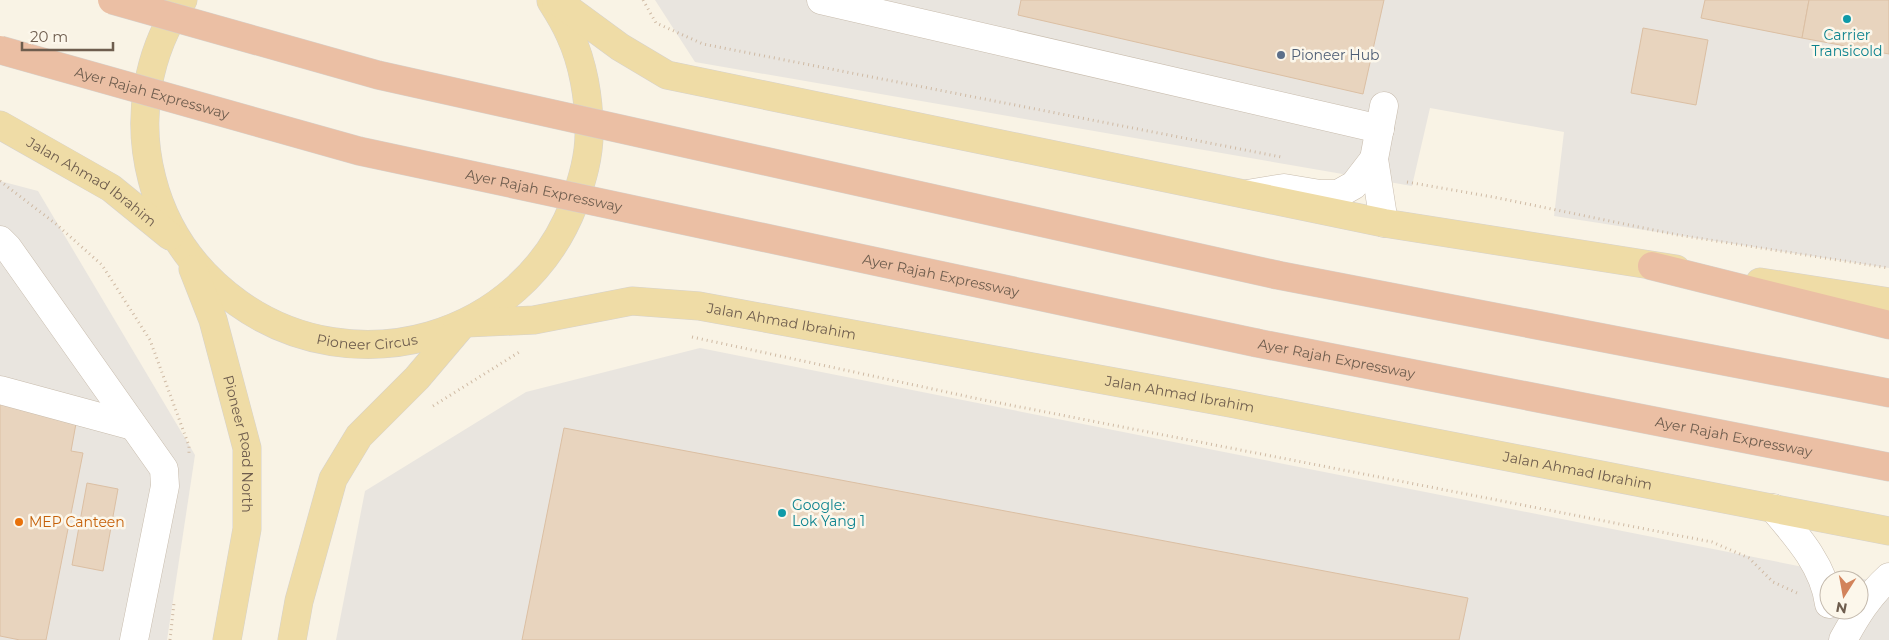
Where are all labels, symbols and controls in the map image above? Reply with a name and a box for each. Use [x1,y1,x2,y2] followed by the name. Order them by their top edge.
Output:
[1841,13,1853,25] marker: Carrier Transicold
[22,20,114,52] scale bar
[1811,26,1883,60] place label: Carrier Transicold
[30,27,68,46] text: 20 m
[1291,46,1380,64] place label: Pioneer Hub
[1275,49,1287,61] marker: Pioneer Hub
[73,63,232,123] street label: Ayer Rajah Expressway
[23,133,160,230] street label: Jalan Ahmad Ibrahim
[464,165,624,216] street label: Ayer Rajah Expressway
[861,250,1021,301] street label: Ayer Rajah Expressway
[704,298,858,344] street label: Jalan Ahmad Ibrahim
[315,330,419,353] street label: Pioneer Circus
[1256,334,1417,383] street label: Ayer Rajah Expressway
[1103,371,1256,417] street label: Jalan Ahmad Ibrahim
[219,373,256,513] street label: Pioneer Road North
[1654,412,1814,461] street label: Ayer Rajah Expressway
[1501,447,1654,494] street label: Jalan Ahmad Ibrahim
[792,496,865,530] place label: Google: Lok Yang 1
[776,507,788,519] marker: Google: Lok Yang 1
[29,513,125,531] place label: MEP Canteen
[13,516,25,528] marker: MEP Canteen
[1819,570,1869,620] north arrow
[1834,598,1849,618] text: N

